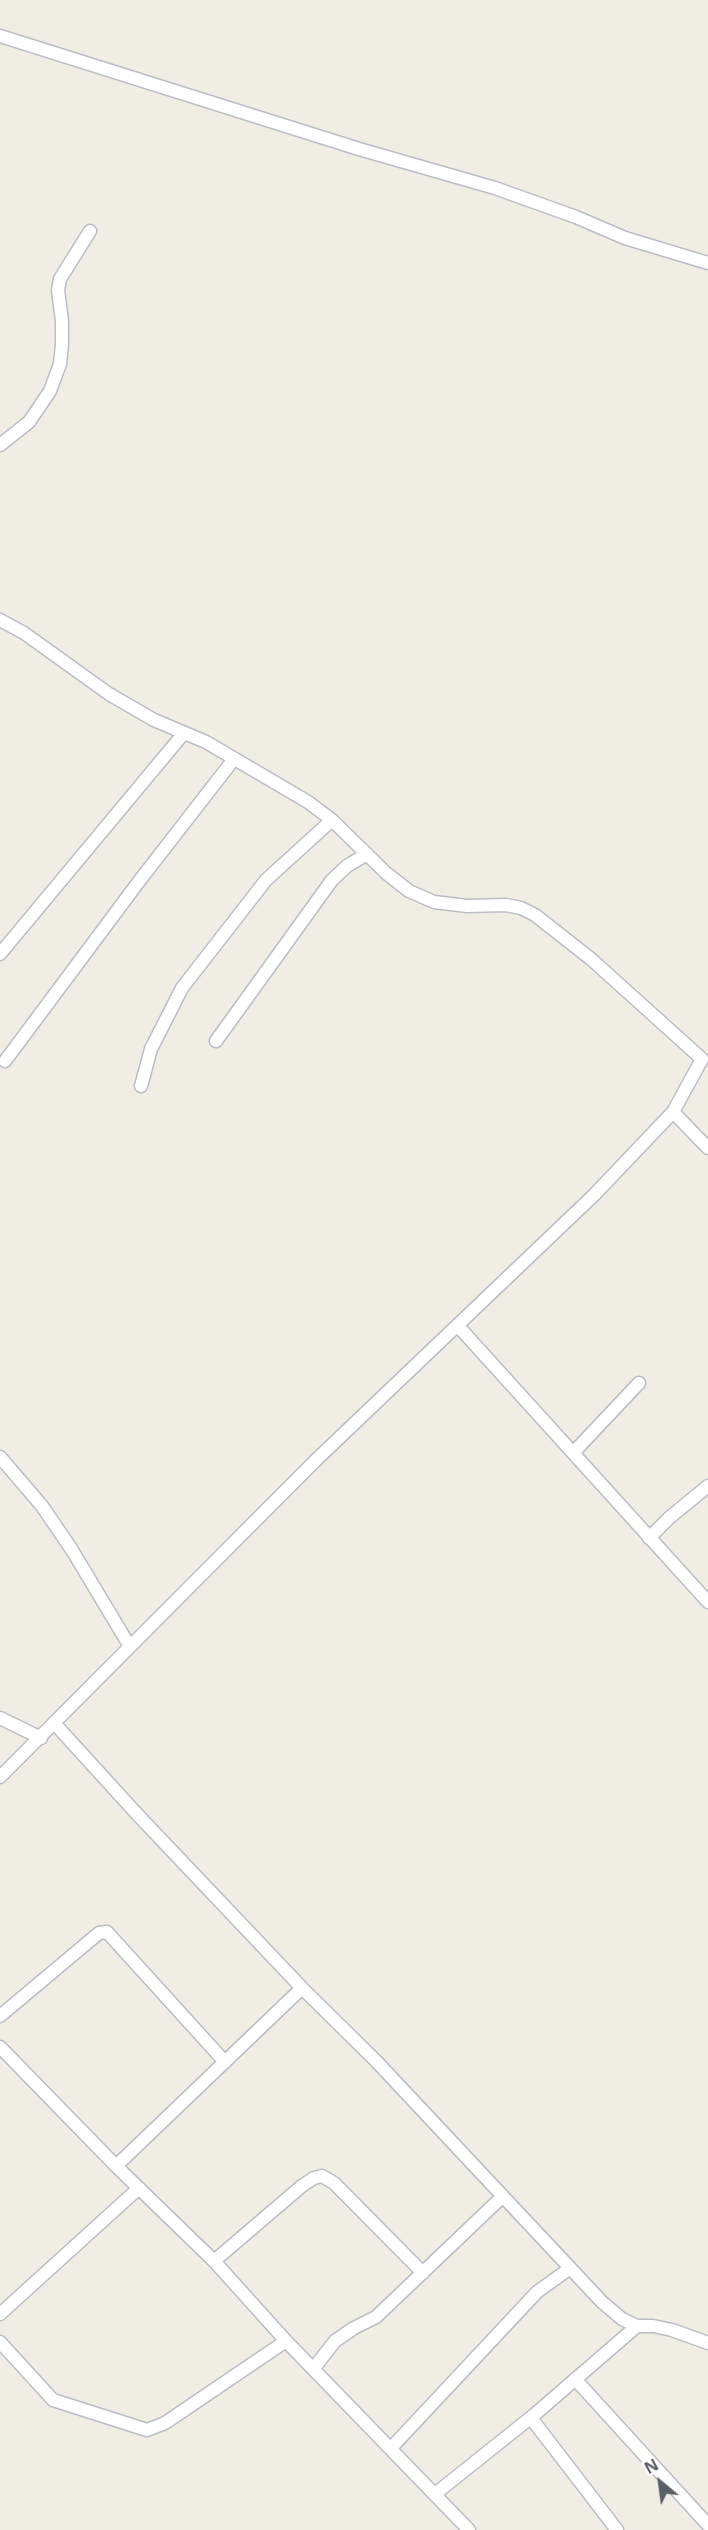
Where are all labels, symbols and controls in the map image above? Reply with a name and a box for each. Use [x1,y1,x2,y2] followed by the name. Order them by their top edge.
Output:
[630,2452,690,2512] north arrow
[640,2453,662,2479] text: N

